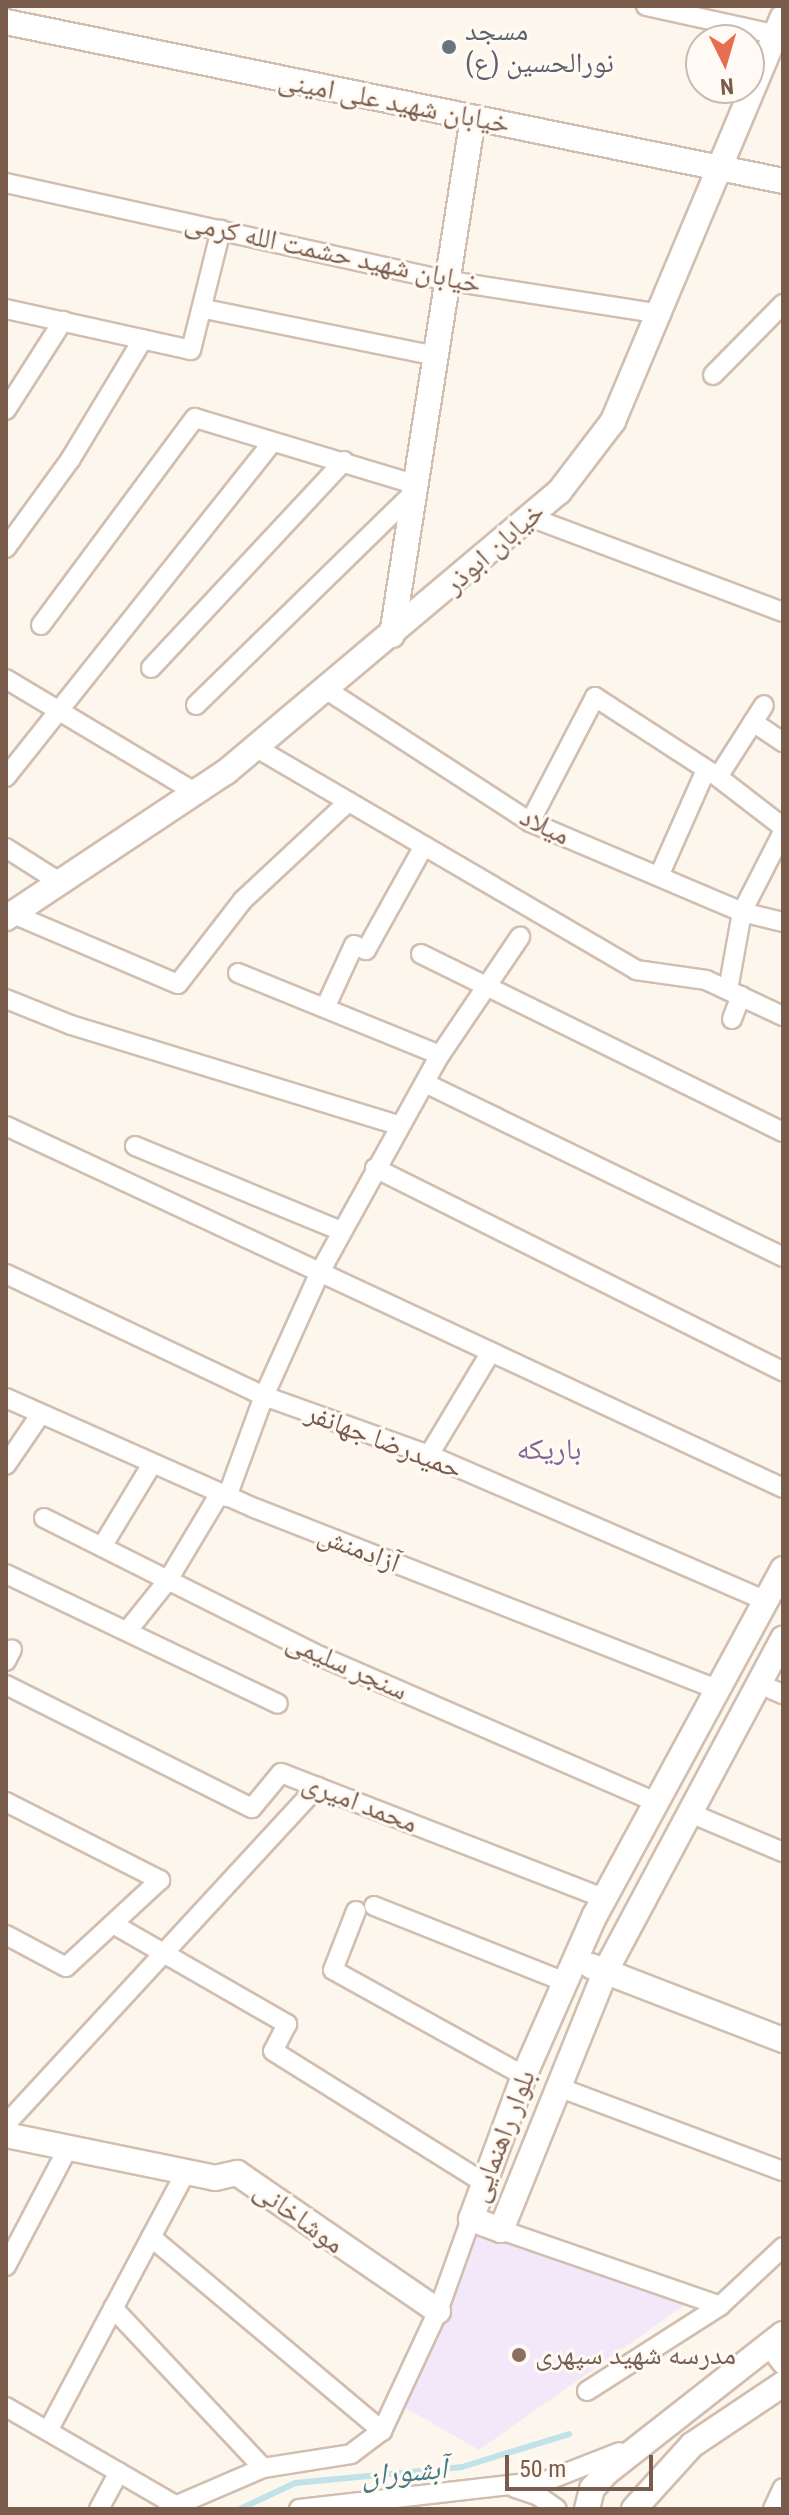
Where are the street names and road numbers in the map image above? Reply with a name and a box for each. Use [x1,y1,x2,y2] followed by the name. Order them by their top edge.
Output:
[275,63,513,141] street label: خیابان شهید علی امینی
[182,205,484,301] street label: خیابان شهید حشمت الله کرمی
[437,495,551,601] street label: خیابان ابوذر
[514,800,576,852] street label: میلاد
[301,1396,467,1486] street label: حمیدرضا جهانفر
[313,1518,405,1580] street label: آزادمنش
[281,1624,413,1708] street label: سنجر سلیمی
[298,1766,422,1840] street label: محمد امیری
[461,2065,543,2207] street label: بلوار راهنمایی
[247,2173,351,2261] street label: موشاخانی

